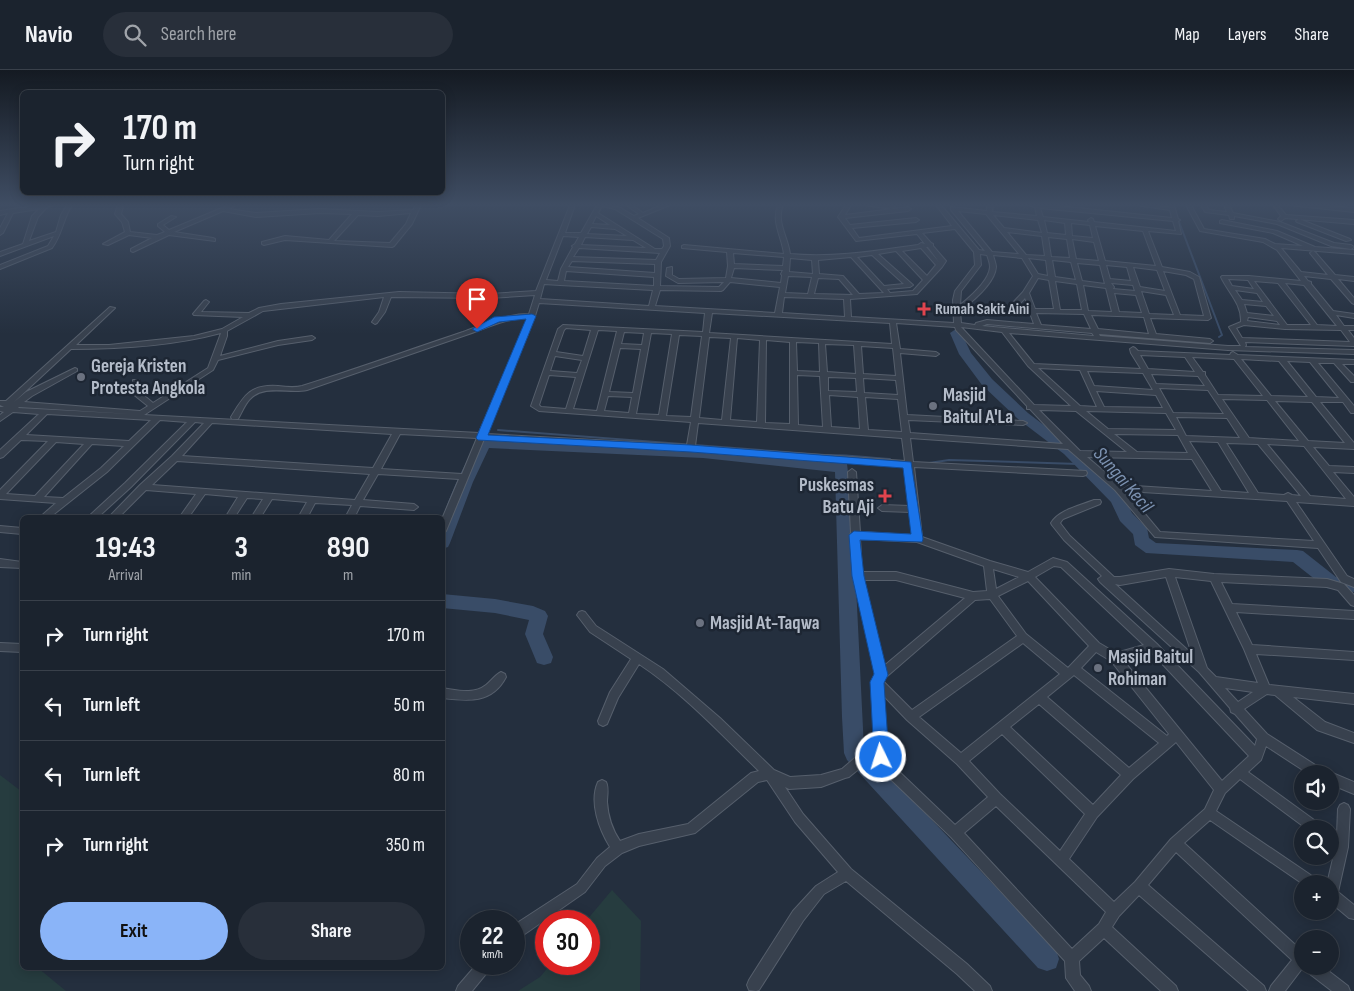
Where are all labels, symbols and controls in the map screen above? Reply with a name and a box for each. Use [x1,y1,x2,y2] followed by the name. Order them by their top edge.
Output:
[103,12,453,57] search box
[25,20,73,49] text: Navio
[121,21,149,49] icon: search
[161,23,236,46] text: Search here
[1175,24,1200,45] text: Map
[1228,24,1267,45] text: Layers
[1295,24,1329,45] text: Share
[123,107,197,150] text: 170 m
[40,110,105,175] icon: right
[123,150,194,177] text: Turn right
[456,278,498,329] pin
[463,285,491,313] icon: arrive
[935,300,1029,319] place label: Rumah Sakit Aini
[917,302,931,316] marker: Rumah Sakit Aini
[91,355,205,400] place label: Gereja Kristen Protesta Angkola
[75,371,87,383] marker: Gereja Kristen Protesta Angkola
[943,384,1013,429] place label: Masjid Baitul A'La
[927,400,939,412] marker: Masjid Baitul A'La
[1088,442,1159,519] water label: Sungai Kecil
[799,474,874,519] place label: Puskesmas Batu Aji
[878,489,892,503] marker: Puskesmas Batu Aji
[96,530,156,566] text: 19:43
[234,530,248,566] text: 3
[327,530,369,566] text: 890
[108,566,143,585] text: Arrival
[231,566,251,585] text: min
[343,566,353,585] text: m
[710,612,820,635] place label: Masjid At-Taqwa
[694,617,706,629] marker: Masjid At-Taqwa
[40,622,68,650] icon: right
[83,624,148,647] text: Turn right
[387,624,425,647] text: 170 m
[1108,646,1193,691] place label: Masjid Baitul Rohiman
[1092,662,1104,674] marker: Masjid Baitul Rohiman
[40,692,68,720] icon: left
[83,694,140,717] text: Turn left
[394,694,425,717] text: 50 m
[854,730,906,782] position arrow
[40,762,68,790] icon: left
[83,764,140,787] text: Turn left
[393,764,425,787] text: 80 m
[1294,765,1339,975] map controls
[1294,765,1339,810] button: sound
[1294,820,1339,865] button: search
[40,832,68,860] icon: right
[83,834,148,857] text: Turn right
[386,834,425,857] text: 350 m
[1294,875,1339,920] button: +
[40,902,228,960] button: Exit
[238,902,425,960] button: Share
[535,910,600,975] speed limit sign: 30
[482,921,503,952] text: 22
[1294,930,1339,975] button: −
[482,947,503,962] text: km/h

